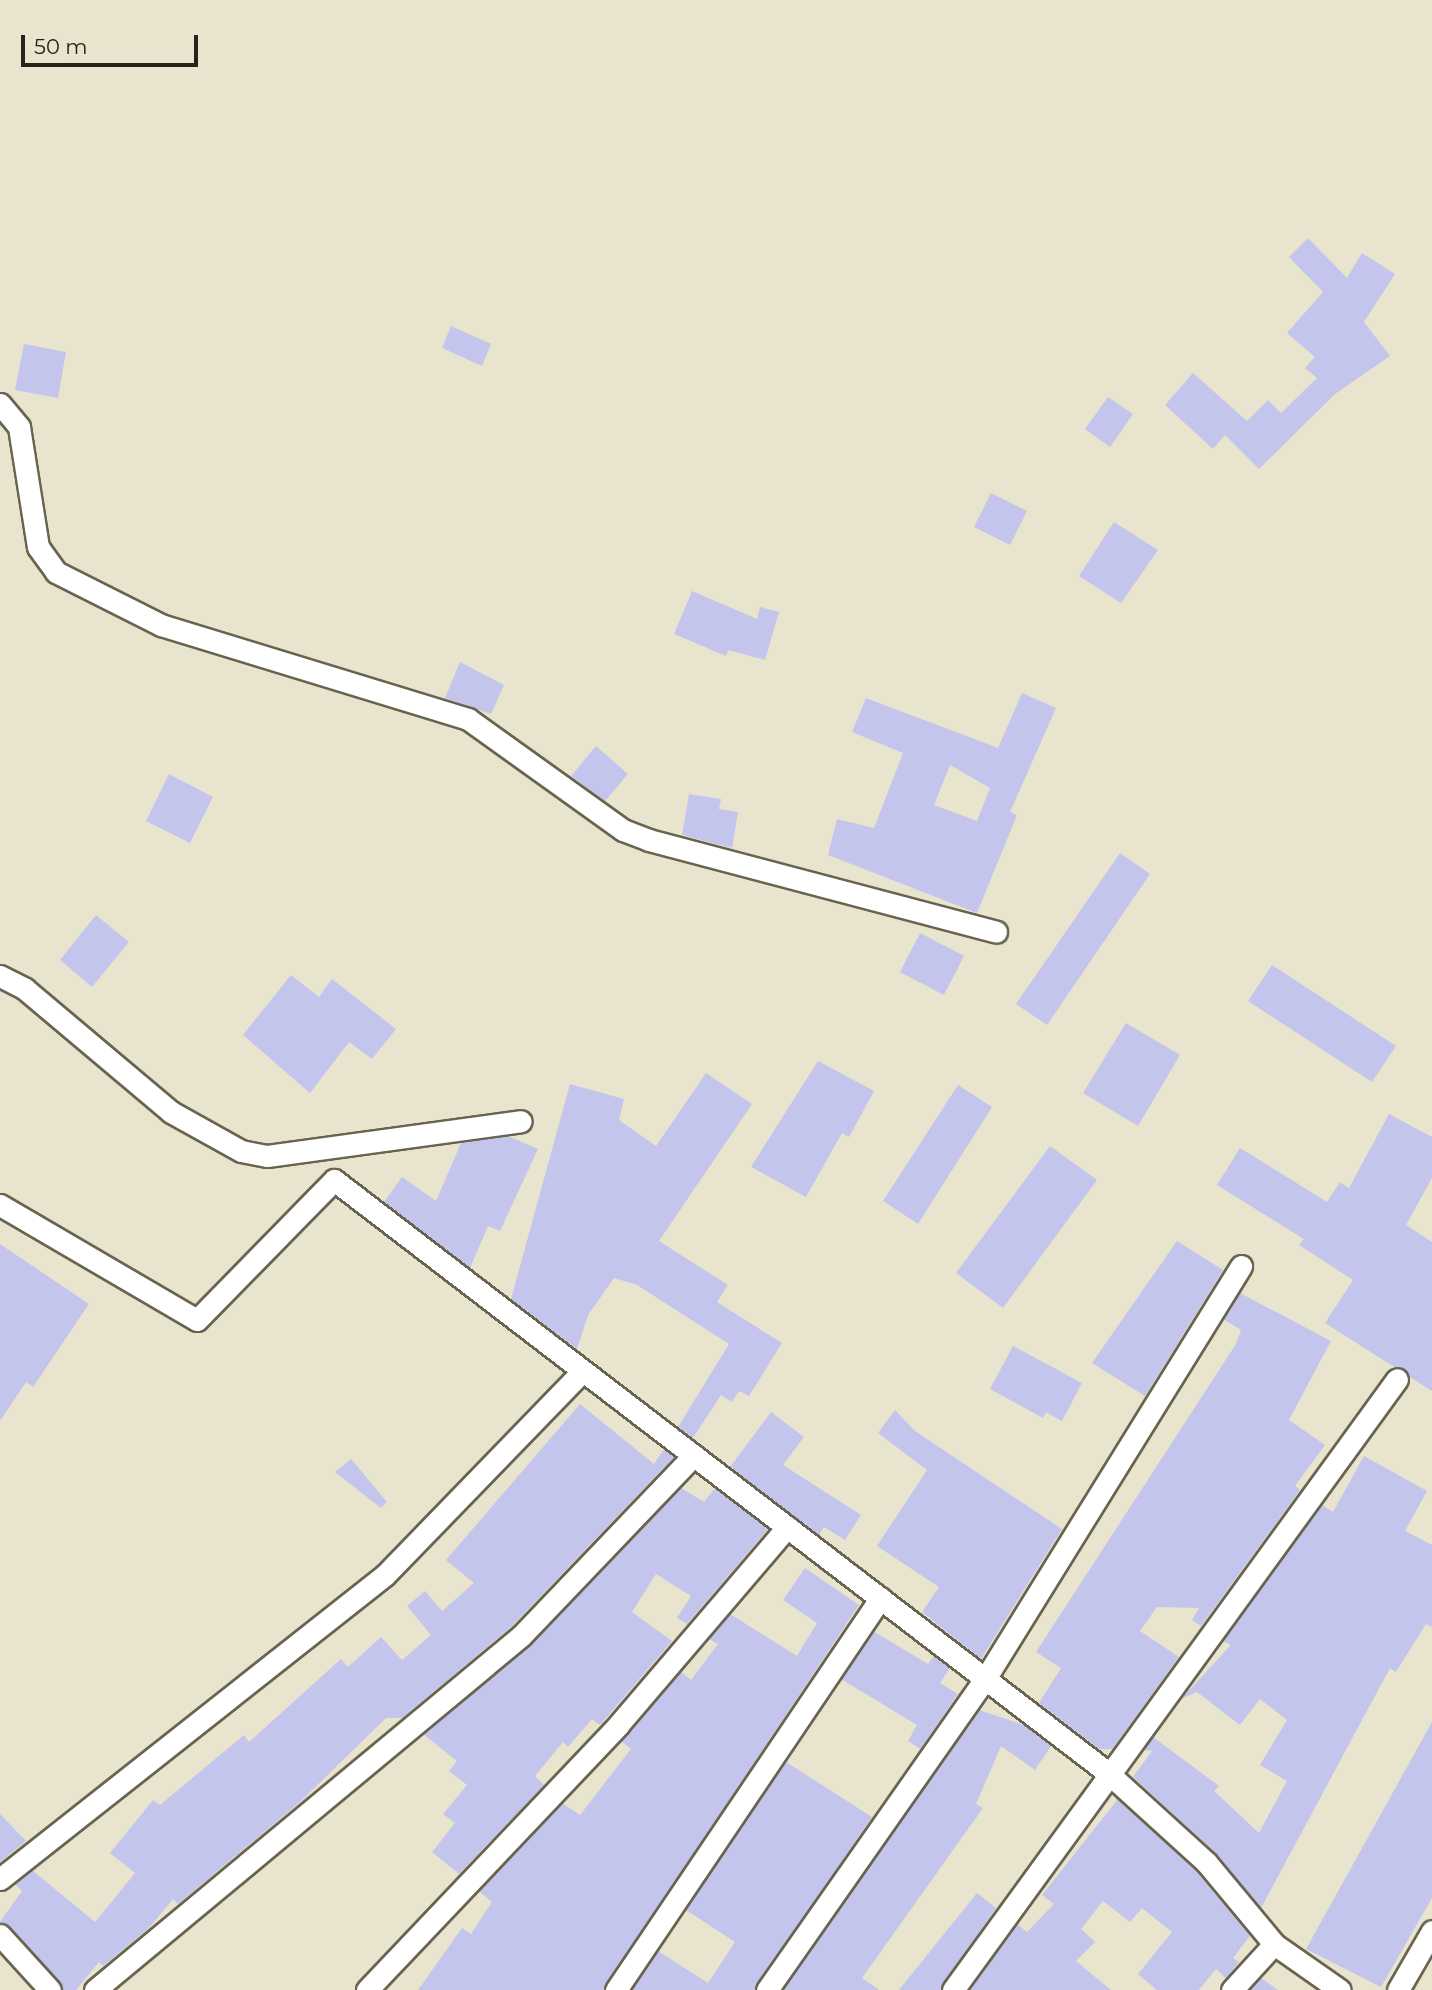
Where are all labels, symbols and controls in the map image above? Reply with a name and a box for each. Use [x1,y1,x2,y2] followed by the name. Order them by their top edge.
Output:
[24,21,201,65] scale bar
[34,34,88,59] text: 50 m

